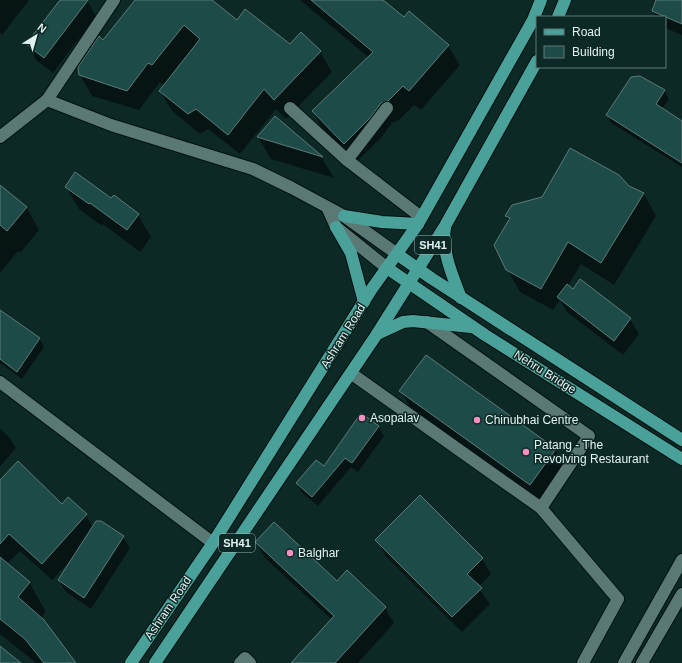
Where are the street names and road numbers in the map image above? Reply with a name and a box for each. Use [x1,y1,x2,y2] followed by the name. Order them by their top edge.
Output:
[415,236,451,254] road number: SH41
[318,301,368,371] street label: Ashram Road
[511,347,579,397] street label: Nehru Bridge
[219,534,255,552] road number: SH41
[142,574,194,642] street label: Ashram Road

